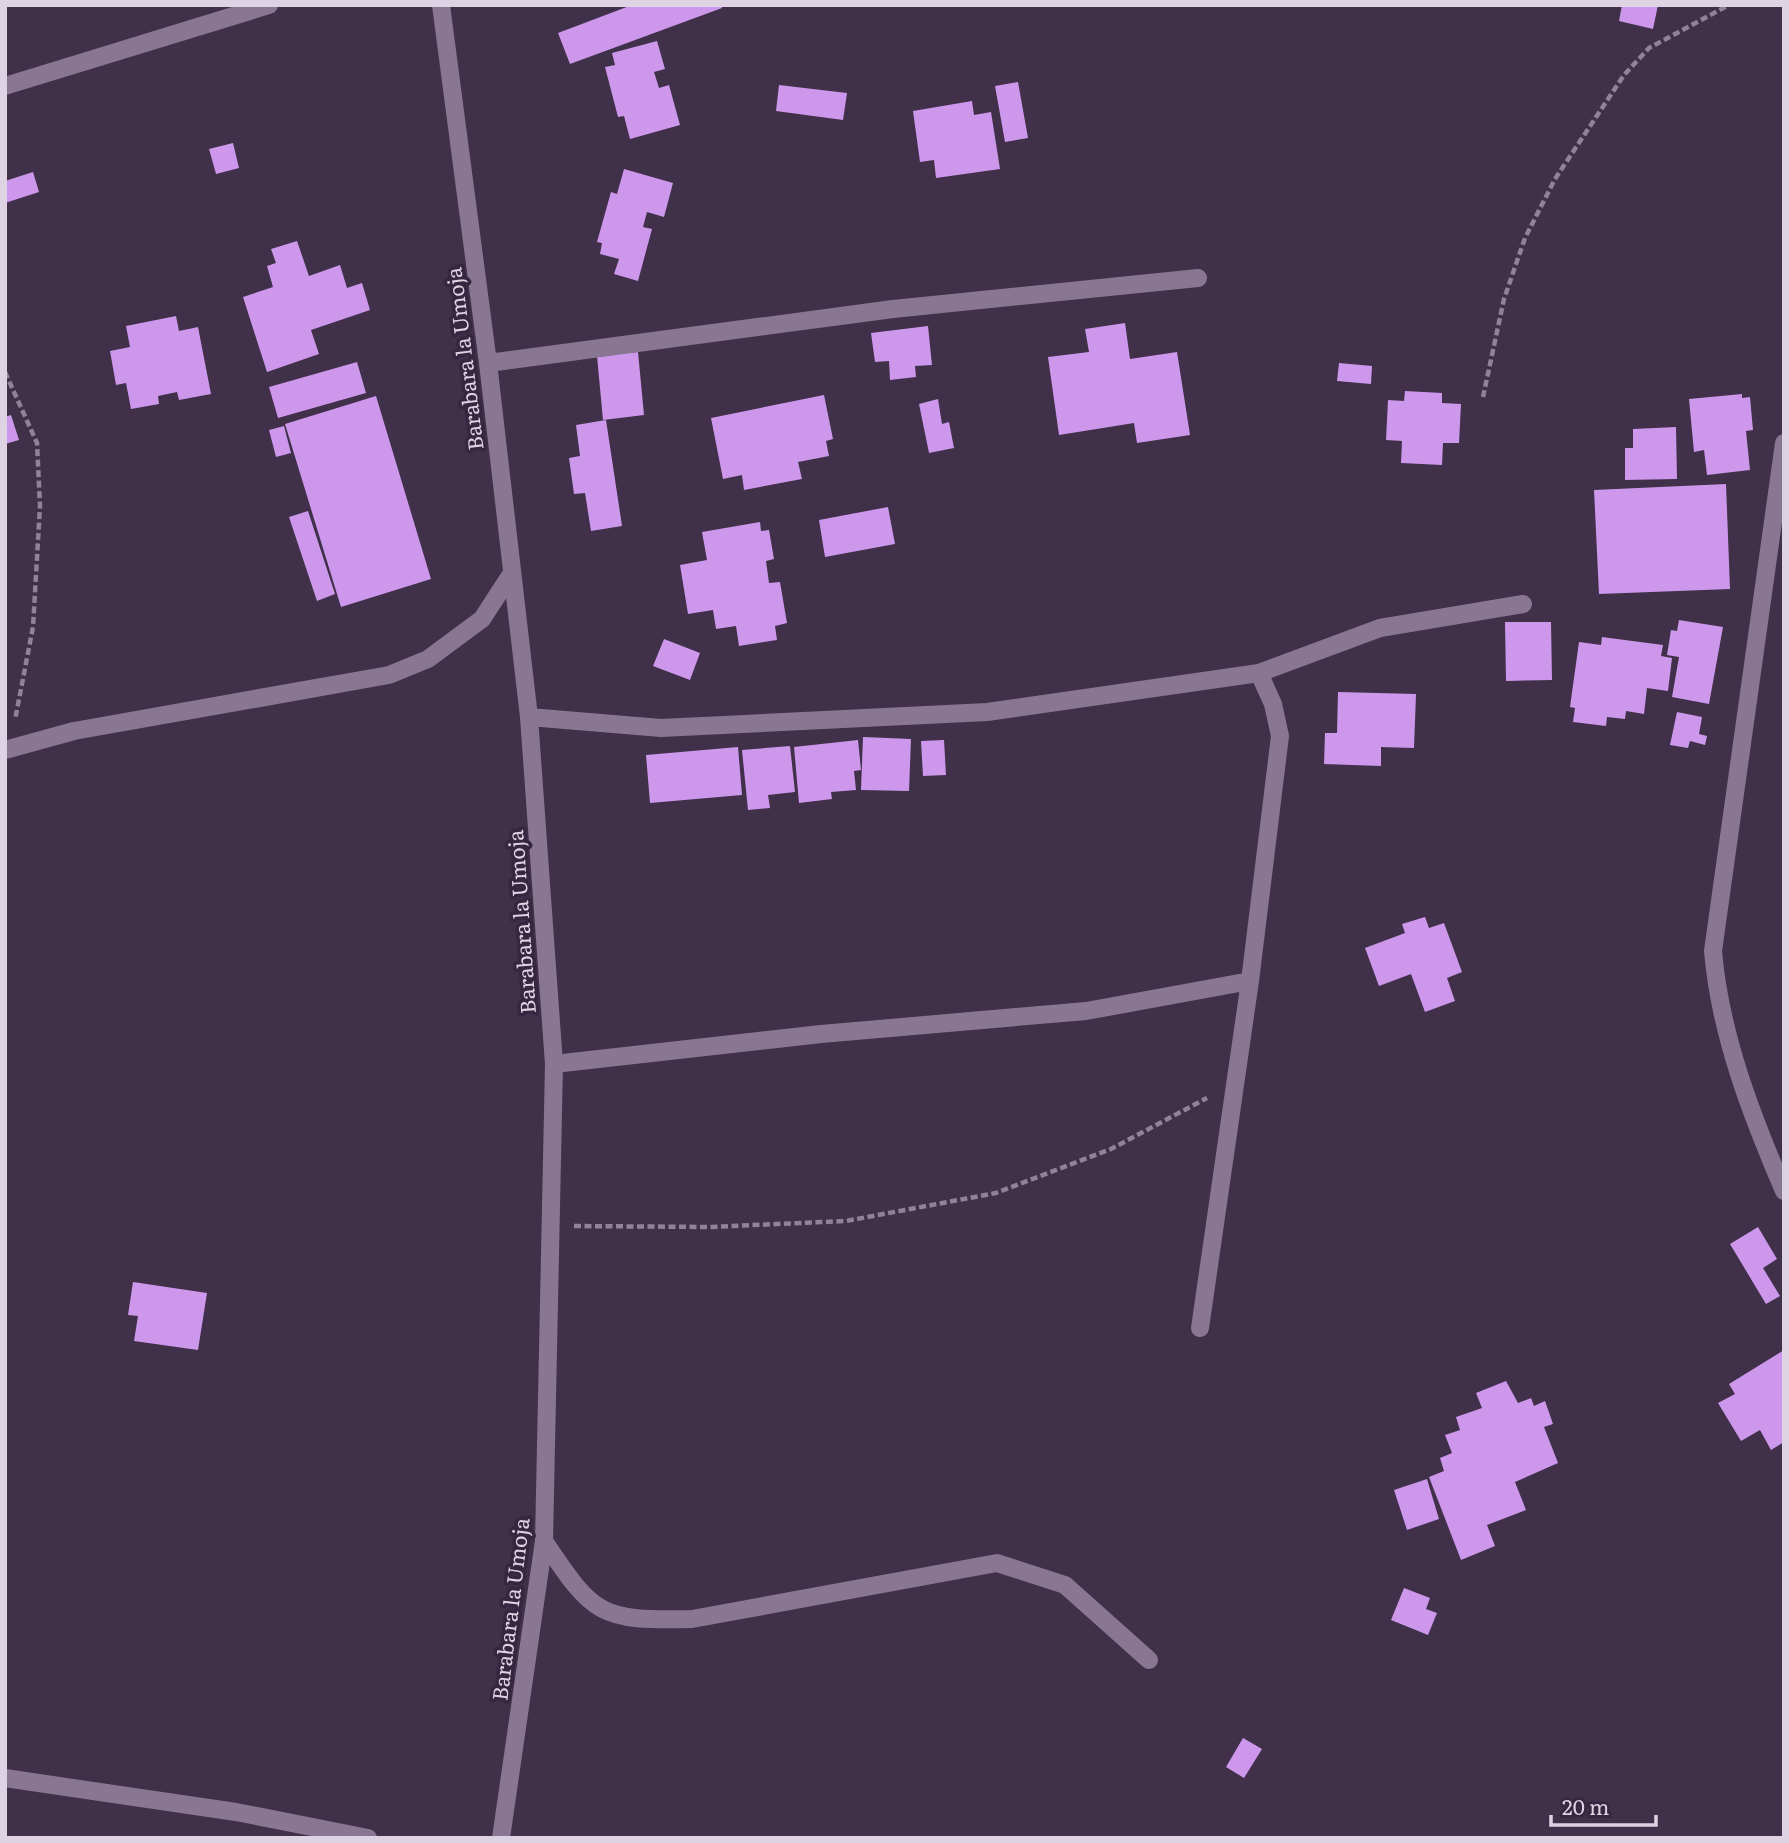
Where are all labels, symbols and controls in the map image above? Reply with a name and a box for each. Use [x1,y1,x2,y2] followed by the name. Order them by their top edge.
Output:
[436,265,490,452] street label: Barabara la Umoja
[498,828,542,1015] street label: Barabara la Umoja
[482,1515,536,1702] street label: Barabara la Umoja
[1551,1784,1656,1828] scale bar
[1562,1790,1609,1821] text: 20 m

